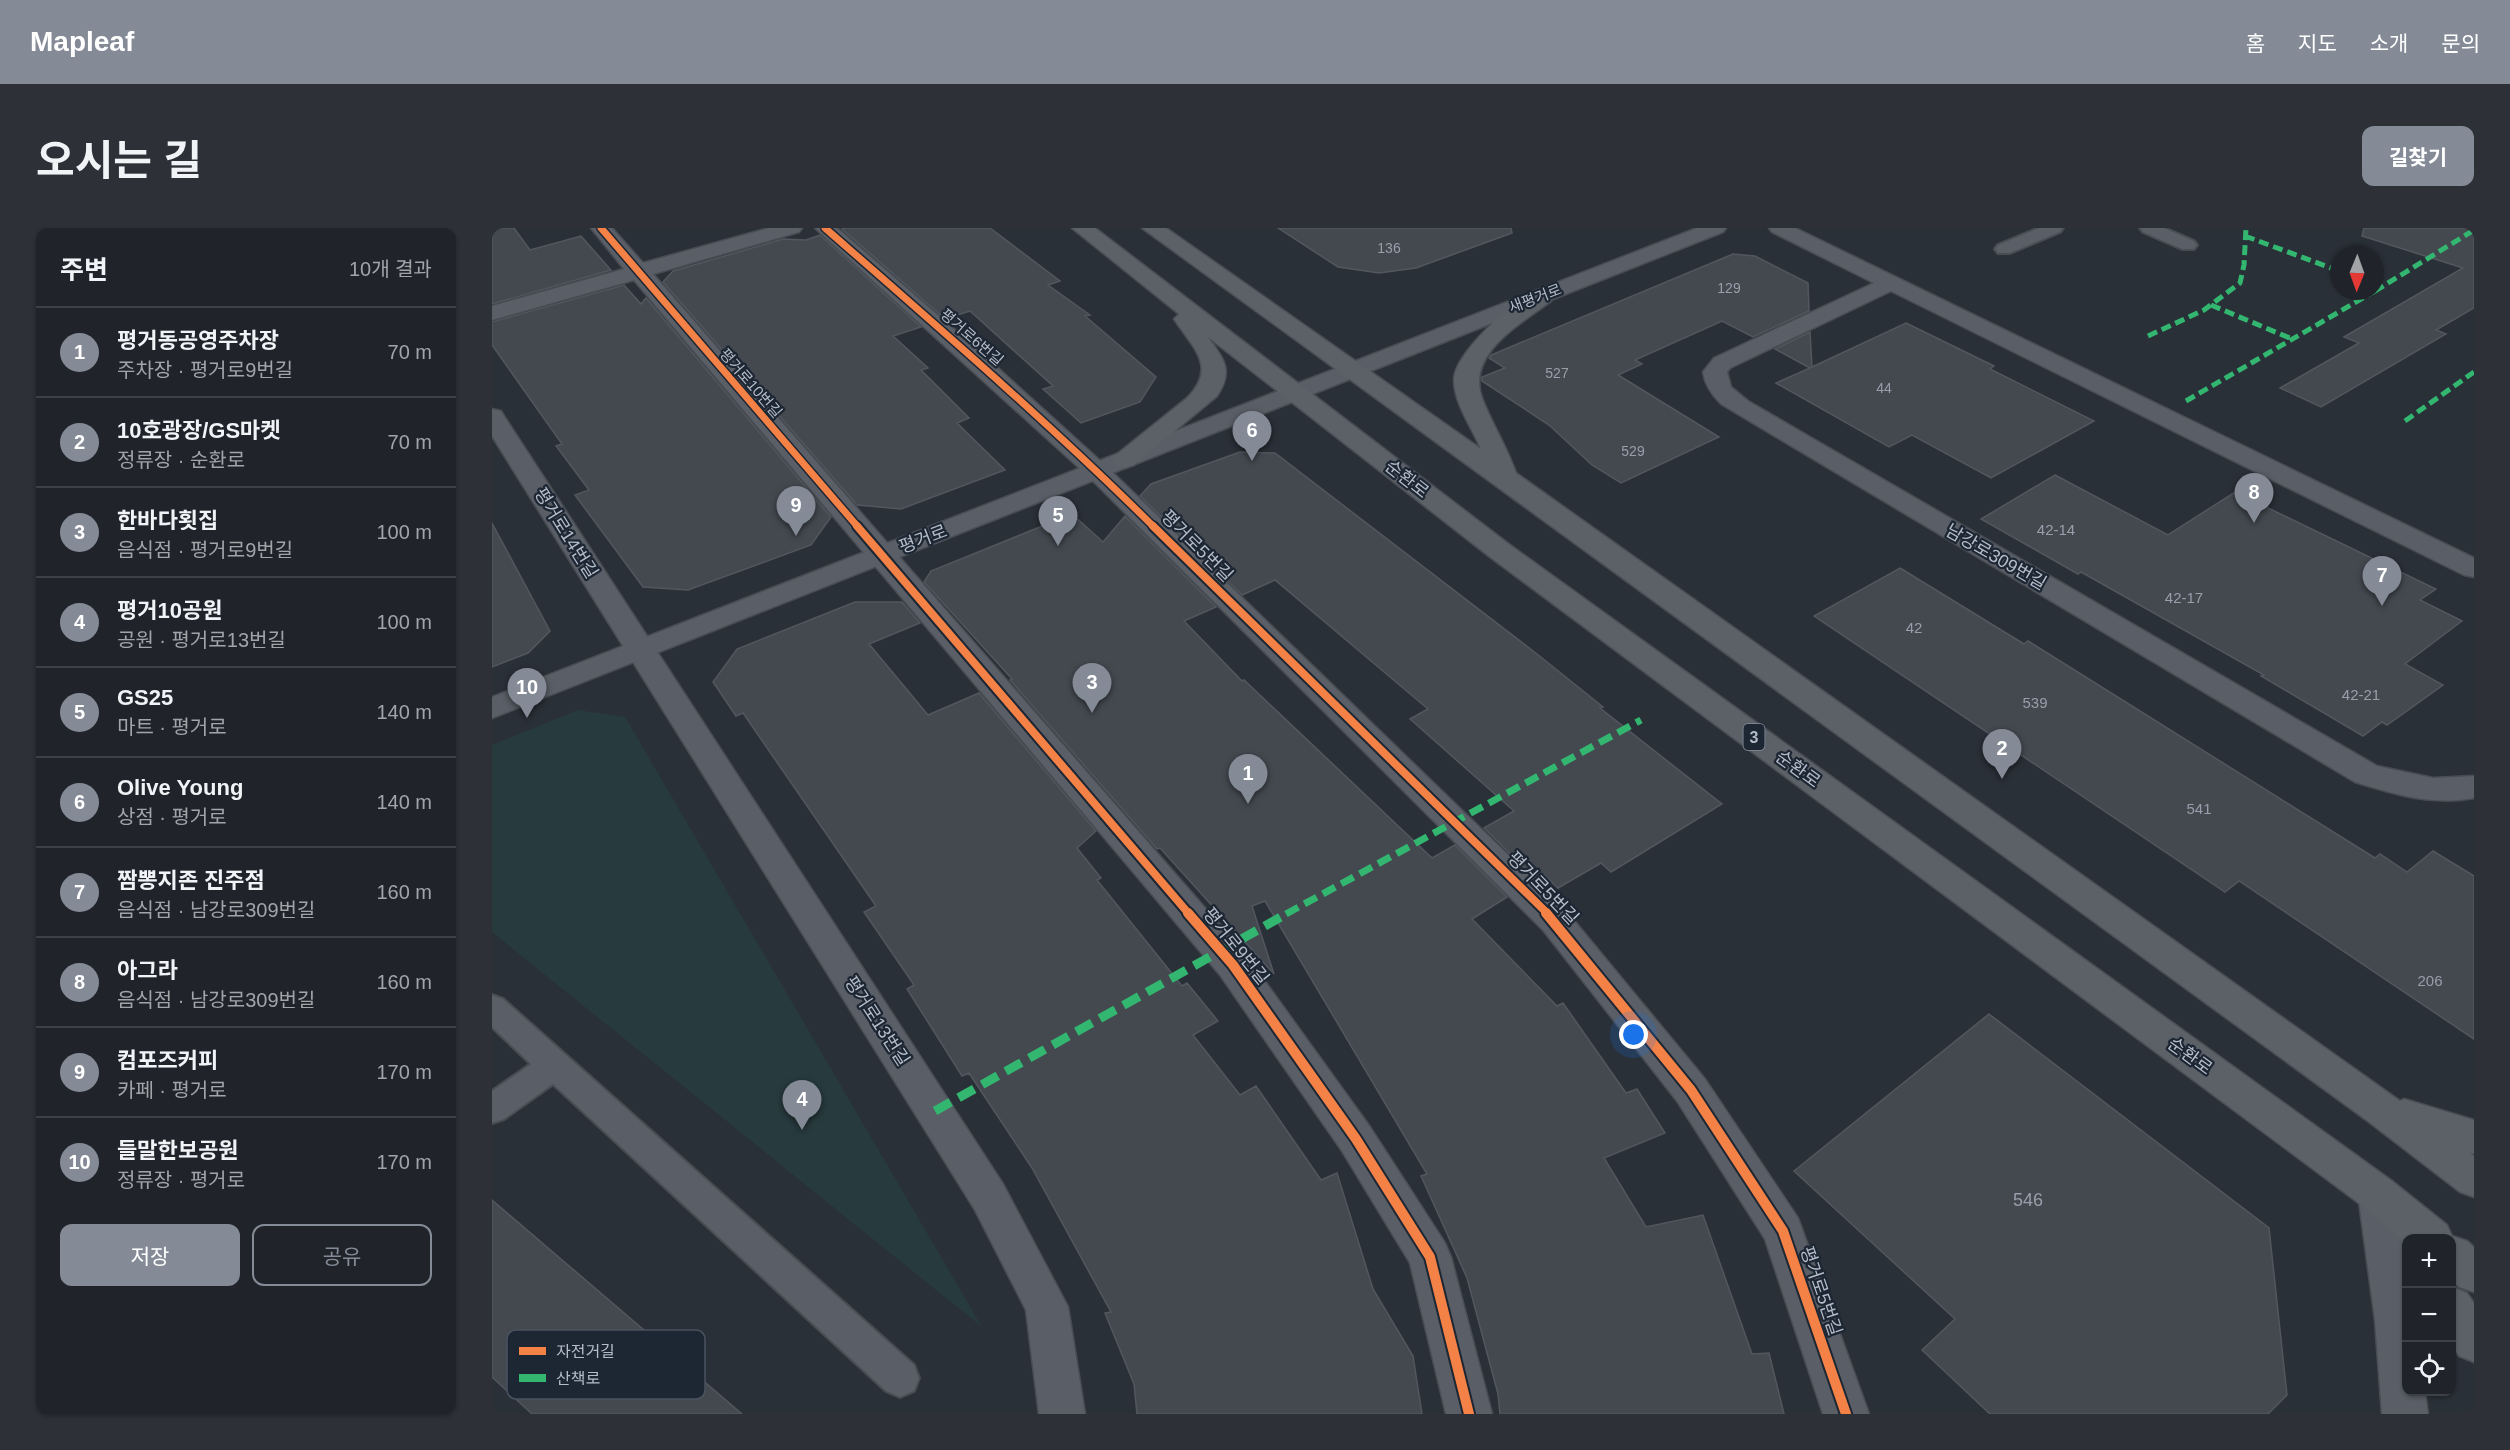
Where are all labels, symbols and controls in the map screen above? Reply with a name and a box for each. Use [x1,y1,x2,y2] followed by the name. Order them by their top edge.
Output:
[30,26,134,57] text: Mapleaf
[2246,32,2265,55] text: 홈
[2298,32,2337,55] text: 지도
[2370,32,2408,55] text: 소개
[2441,32,2480,55] text: 문의
[2362,126,2474,186] button: 길찾기
[36,137,202,184] text: 오시는 길
[1377,240,1401,256] house number: 136
[2330,246,2384,300] north arrow
[60,255,108,285] text: 주변
[349,258,432,280] text: 10개 결과
[1506,280,1564,316] street label: 새평거로
[1717,280,1741,296] house number: 129
[937,305,1007,369] street label: 평거로6번길
[117,328,279,353] text: 평거동공영주차장
[74,341,85,363] text: 1
[388,341,432,363] text: 70 m
[716,345,786,421] street label: 평거로10번길
[117,359,293,381] text: 주차장 · 평거로9번길
[1545,365,1569,381] house number: 527
[1876,380,1892,396] house number: 44
[1232,412,1272,461] pin: 6
[117,418,281,443] text: 10호광장/GS마켓
[74,431,85,453] text: 2
[388,431,432,453] text: 70 m
[1621,443,1645,459] house number: 529
[117,449,245,471] text: 정류장 · 순환로
[1381,456,1433,502] street label: 순환로
[2234,474,2274,523] pin: 8
[530,484,602,582] street label: 평거로14번길
[776,486,816,536] pin: 9
[1038,496,1078,546] pin: 5
[1157,506,1237,586] street label: 평거로5번길
[117,508,218,533] text: 한바다횟집
[1942,520,2050,594] street label: 남강로309번길
[74,521,85,543] text: 3
[376,521,432,543] text: 100 m
[896,521,950,557] street label: 평거로
[2037,521,2075,538] house number: 42-14
[117,539,293,561] text: 음식점 · 평거로9번길
[2362,556,2402,606] pin: 7
[2165,589,2203,606] house number: 42-17
[117,598,222,623] text: 평거10공원
[74,611,85,633] text: 4
[376,611,432,633] text: 100 m
[1906,619,1922,636] house number: 42
[117,629,286,651] text: 공원 · 평거로13번길
[1072,664,1112,713] pin: 3
[507,668,546,718] pin: 10
[117,685,173,710] text: GS25
[2342,686,2380,703] house number: 42-21
[2022,694,2048,711] house number: 539
[74,701,85,723] text: 5
[376,701,432,723] text: 140 m
[117,716,227,738] text: 마트 · 평거로
[1744,724,1764,750] road number: 3
[1982,730,2022,779] pin: 2
[1772,746,1824,792] street label: 순환로
[1228,754,1268,804] pin: 1
[117,775,243,800] text: Olive Young
[74,791,85,813] text: 6
[376,791,432,813] text: 140 m
[2186,800,2212,817] house number: 541
[117,806,227,828] text: 상점 · 평거로
[1504,848,1582,928] street label: 평거로5번길
[117,868,265,893] text: 짬뽕지존 진주점
[74,881,85,903] text: 7
[376,881,432,903] text: 160 m
[117,899,315,921] text: 음식점 · 남강로309번길
[1199,904,1273,988] street label: 평거로9번길
[117,958,178,983] text: 아그라
[74,971,85,993] text: 8
[376,971,432,993] text: 160 m
[841,972,913,1070] street label: 평거로13번길
[2417,972,2443,989] house number: 206
[117,989,315,1011] text: 음식점 · 남강로309번길
[1619,1020,1648,1049] your location
[2164,1033,2216,1079] street label: 순환로
[117,1048,218,1073] text: 컴포즈커피
[74,1061,85,1083] text: 9
[376,1061,432,1083] text: 170 m
[117,1079,227,1101] text: 카페 · 평거로
[782,1080,822,1130] pin: 4
[117,1138,238,1163] text: 들말한보공원
[68,1151,91,1173] text: 10
[376,1151,432,1173] text: 170 m
[117,1169,245,1191] text: 정류장 · 평거로
[2013,1190,2043,1210] house number: 546
[60,1224,240,1286] button: 저장
[252,1224,432,1286] button: 공유
[2402,1234,2456,1396] map controls
[2402,1234,2456,1288] button: +
[1796,1244,1846,1338] street label: 평거로5번길
[2402,1288,2456,1342] button: −
[507,1330,705,1399] legend
[2402,1342,2456,1396] button: locate
[556,1343,615,1360] text: 자전거길
[556,1370,600,1387] text: 산책로

